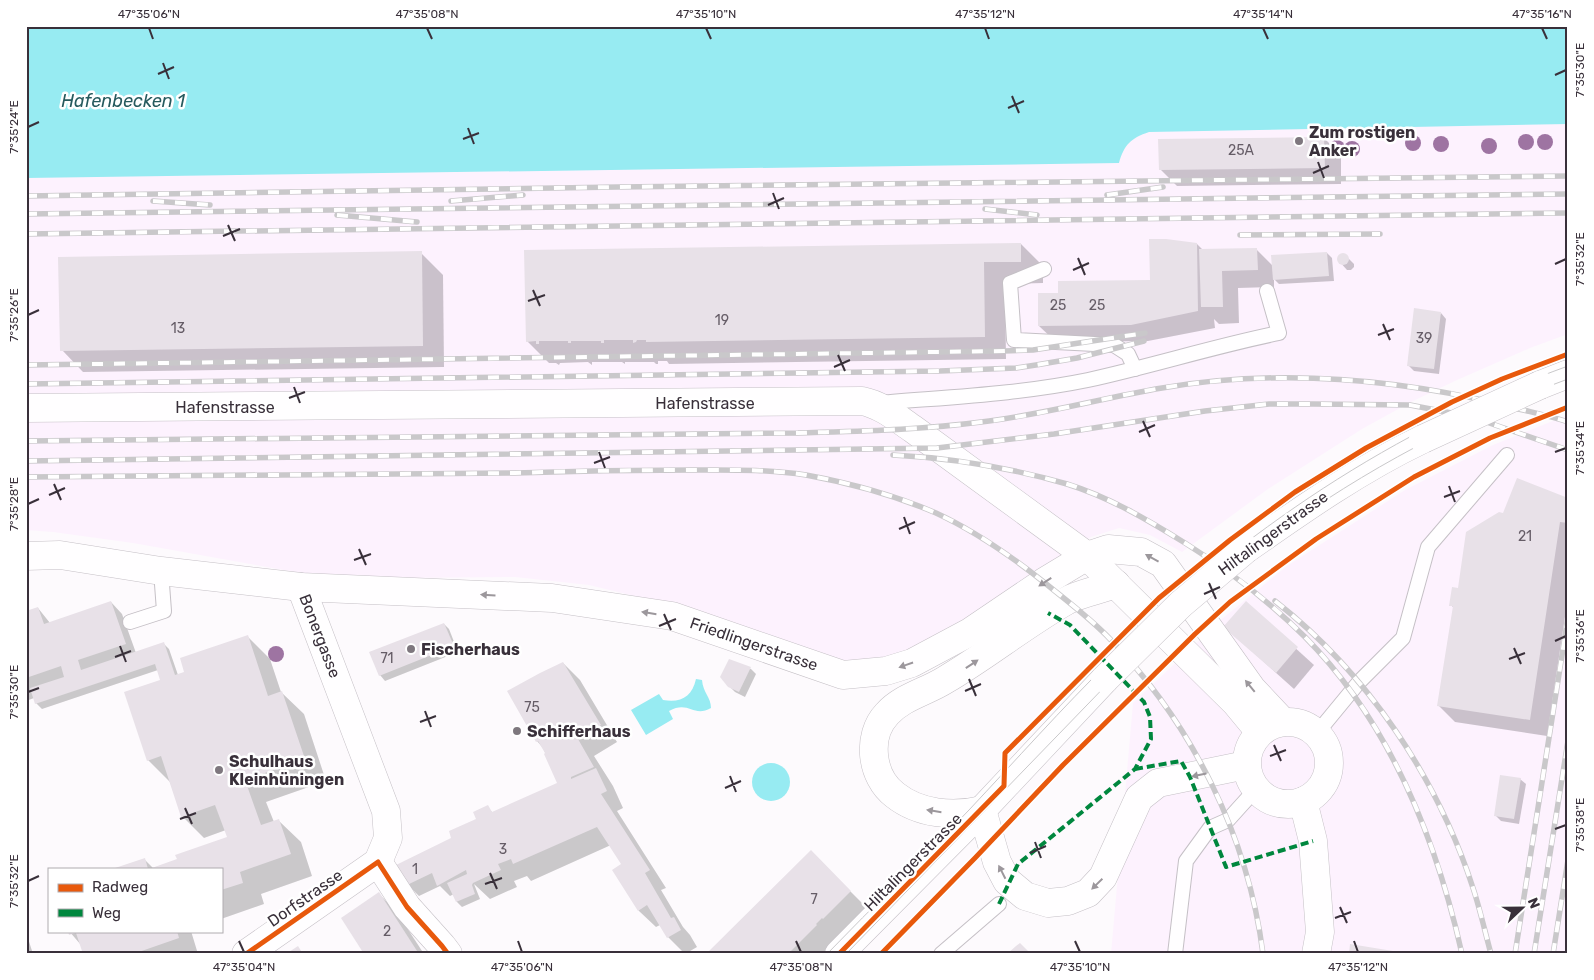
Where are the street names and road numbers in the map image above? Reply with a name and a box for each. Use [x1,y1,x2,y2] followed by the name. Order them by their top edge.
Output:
[655,394,755,413] street label: Hafenstrasse
[175,398,275,417] street label: Hafenstrasse
[1215,487,1332,579] street label: Hiltalingerstrasse
[295,591,345,681] street label: Bonergasse
[688,613,821,675] street label: Friedlingerstrasse
[860,809,966,915] street label: Hiltalingerstrasse
[264,865,346,931] street label: Dorfstrasse

